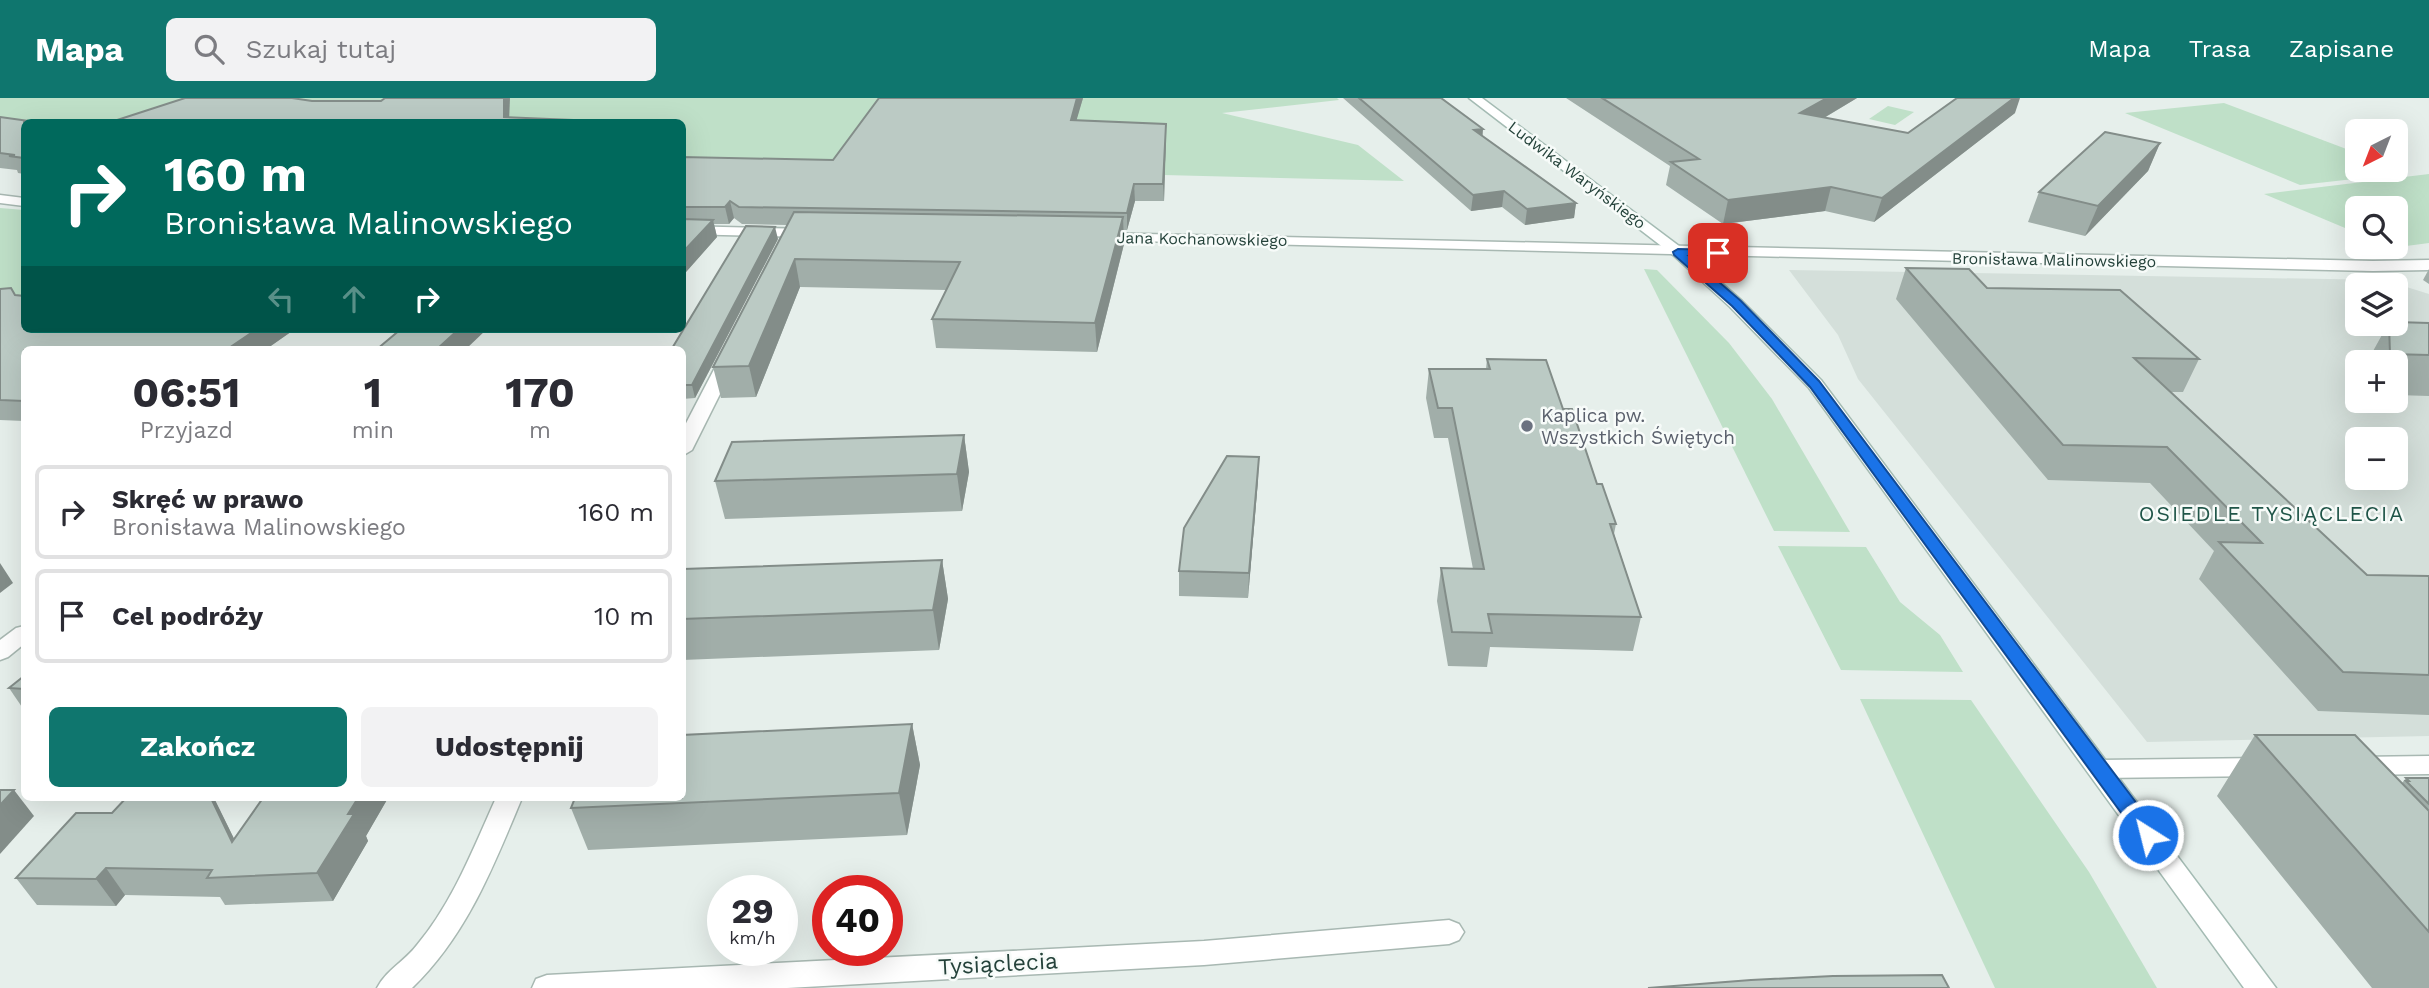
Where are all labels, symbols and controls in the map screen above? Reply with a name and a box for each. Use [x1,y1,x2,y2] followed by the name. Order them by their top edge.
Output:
[166,18,656,81] search box
[35,30,124,69] text: Mapa
[190,30,228,68] icon: search
[246,34,396,64] text: Szukaj tutaj
[2088,35,2151,63] text: Mapa
[2189,35,2251,63] text: Trasa
[2289,35,2394,63] text: Zapisane
[1505,117,1649,233] street label: Ludwika Waryńskiego
[2345,119,2408,182] north arrow
[2345,119,2408,490] map controls
[164,145,307,203] text: 160 m
[49,147,140,238] icon: right
[2345,196,2408,259] button: search
[164,204,573,242] text: Bronisława Malinowskiego
[1688,223,1748,283] pin
[1116,228,1288,250] street label: Jana Kochanowskiego
[1699,234,1737,272] icon: arrive
[1952,249,2156,271] street label: Bronisława Malinowskiego
[2345,273,2408,336] button: layers
[262,280,300,318] icon: left
[335,280,373,318] icon: ahead
[408,280,446,318] icon: right
[2345,350,2408,413] button: +
[132,368,240,417] text: 06:51
[364,368,382,417] text: 1
[505,368,575,417] text: 170
[1541,404,1735,449] place label: Kaplica pw. Wszystkich Świętych
[140,417,233,444] text: Przyjazd
[352,417,394,444] text: min
[529,417,551,444] text: m
[1519,418,1535,434] marker: Kaplica pw. Wszystkich Świętych
[2345,427,2408,490] button: −
[112,484,304,514] text: Skręć w prawo
[53,493,91,531] icon: right
[578,497,654,527] text: 160 m
[2139,501,2405,526] district label: OSIEDLE TYSIĄCLECIA
[112,514,406,541] text: Bronisława Malinowskiego
[53,597,91,635] icon: arrive
[112,601,263,631] text: Cel podróży
[594,601,654,631] text: 10 m
[49,707,347,787] button: Zakończ
[361,707,658,787] button: Udostępnij
[2111,798,2185,872] position arrow
[812,875,903,966] speed limit sign: 40
[731,890,774,932] text: 29
[729,927,776,948] text: km/h
[937,947,1059,981] street label: Tysiąclecia

